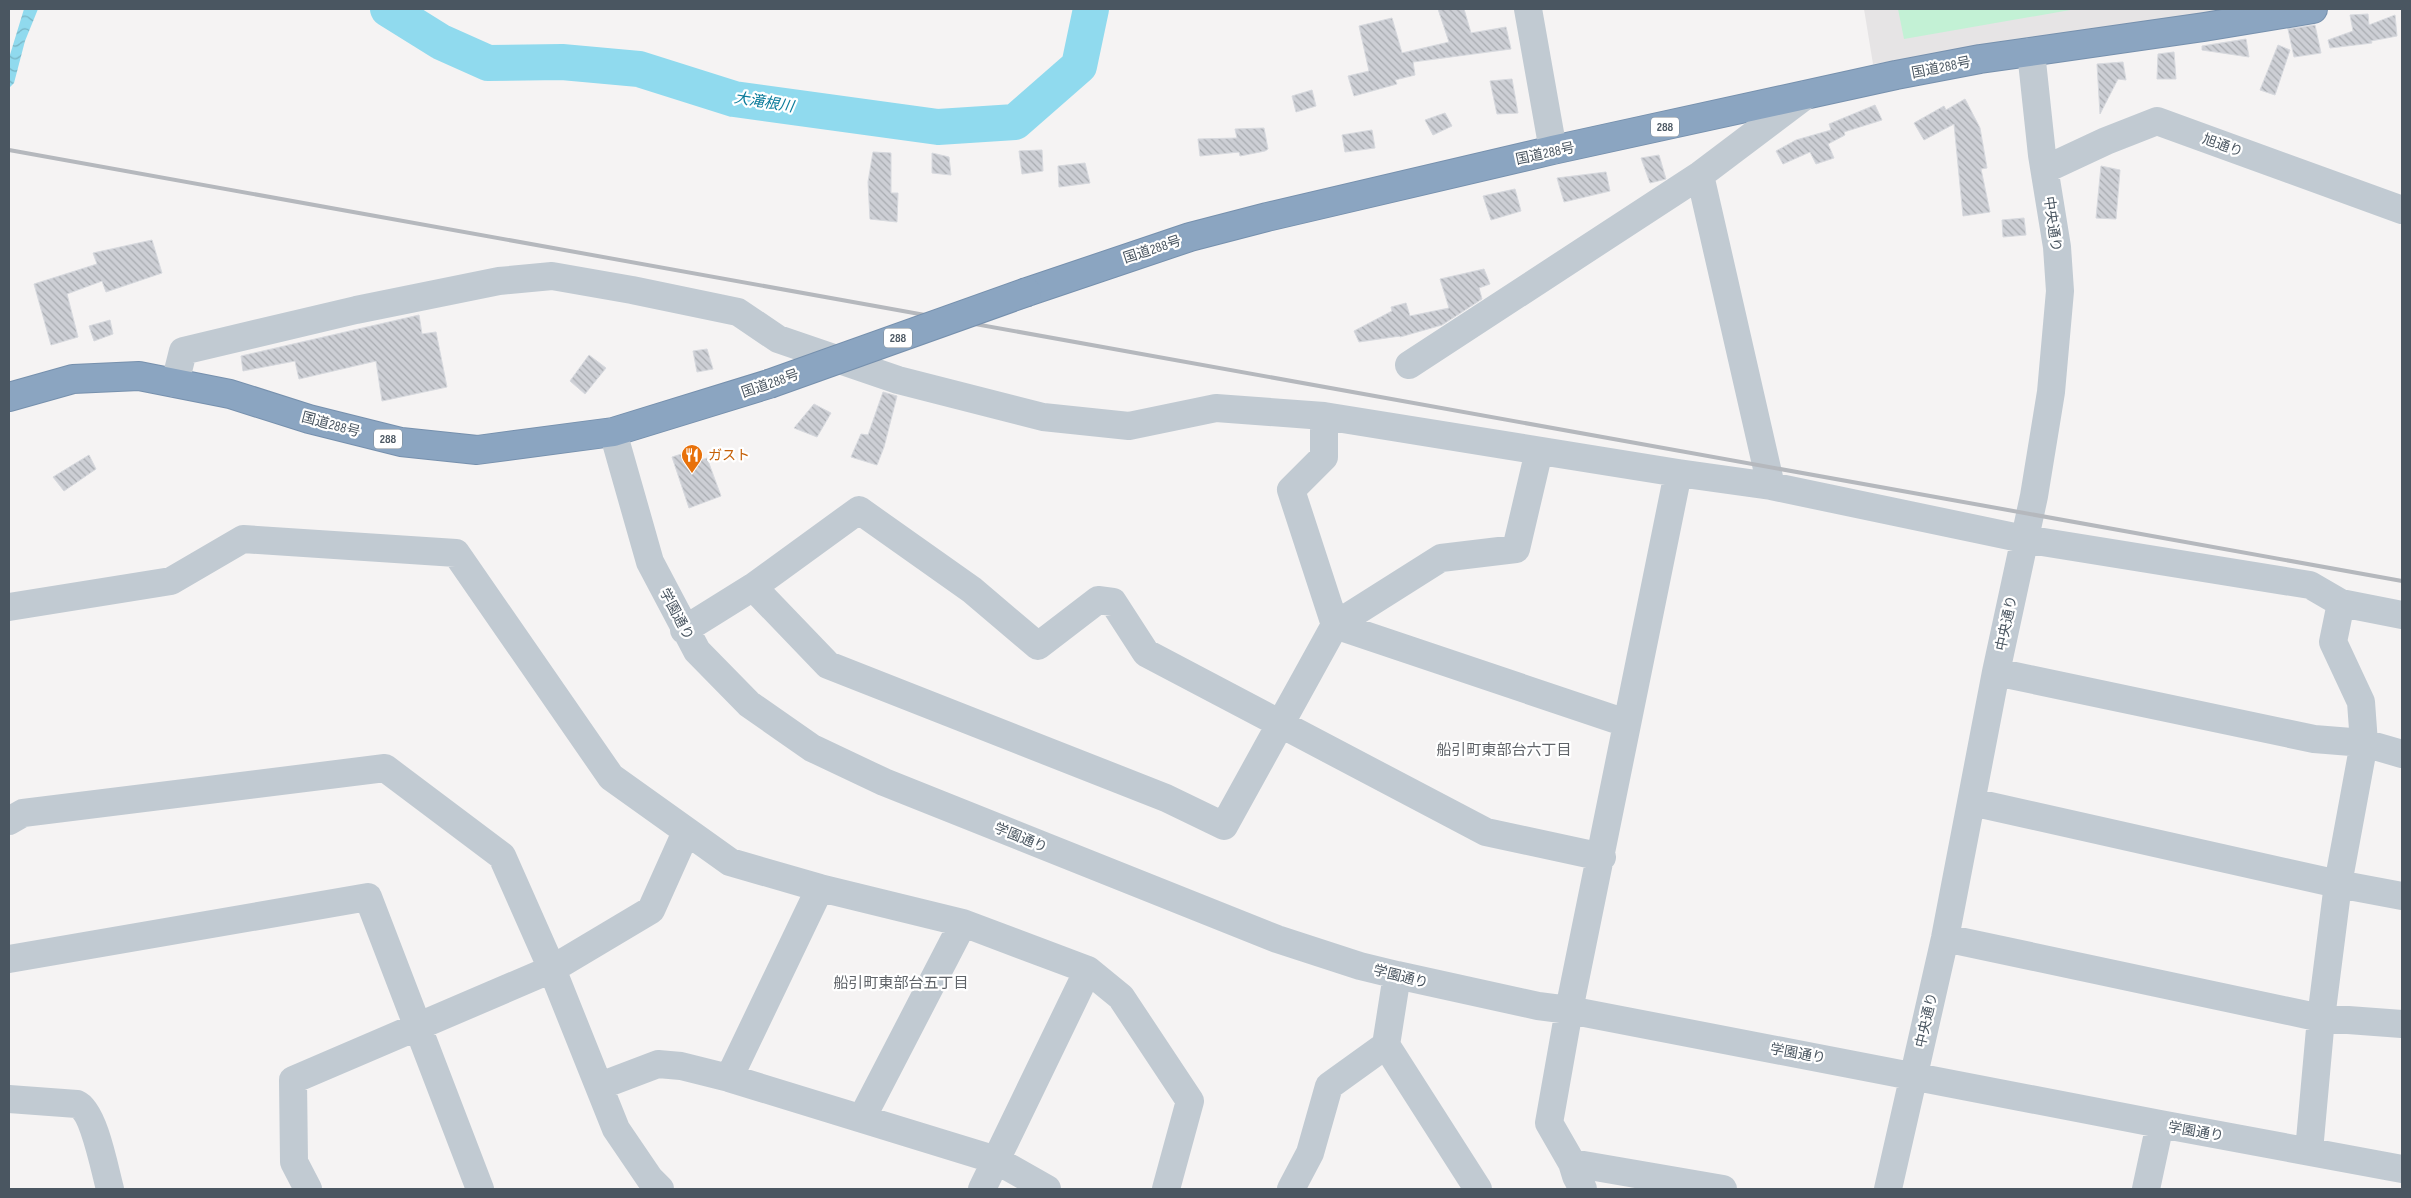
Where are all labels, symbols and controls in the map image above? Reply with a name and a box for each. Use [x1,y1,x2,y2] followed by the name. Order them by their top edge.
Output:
[1910,53,1972,82] street label: 国道288号
[733,88,797,117] water label: 大滝根川
[1651,118,1679,136] road number: 288
[2200,130,2245,161] street label: 旭通り
[1514,139,1576,168] street label: 国道288号
[2040,195,2065,253] street label: 中央通り
[1121,232,1183,267] street label: 国道288号
[884,328,912,348] road number: 288
[739,366,801,401] street label: 国道288号
[300,409,362,440] street label: 国道288号
[374,429,402,448] road number: 288
[680,443,704,474] restaurant icon: ガスト
[708,447,750,464] place label: ガスト
[656,586,697,643] street label: 学園通り
[1992,594,2021,652] street label: 中央通り
[1436,741,1572,760] district label: 船引町東部台六丁目
[992,819,1050,856] street label: 学園通り
[1372,961,1430,992] street label: 学園通り
[833,974,969,993] district label: 船引町東部台五丁目
[1912,991,1941,1049] street label: 中央通り
[1769,1040,1827,1067] street label: 学園通り
[2167,1118,2225,1145] street label: 学園通り

